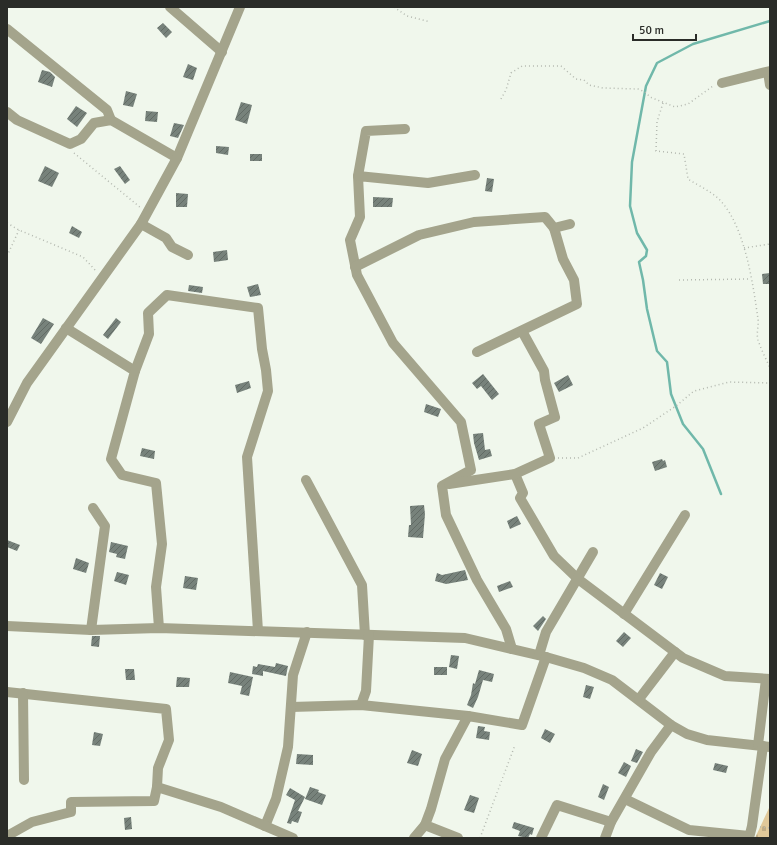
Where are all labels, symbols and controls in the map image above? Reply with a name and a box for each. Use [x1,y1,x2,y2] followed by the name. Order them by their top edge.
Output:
[633,16,696,42] scale bar
[639,23,664,38] text: 50 m

